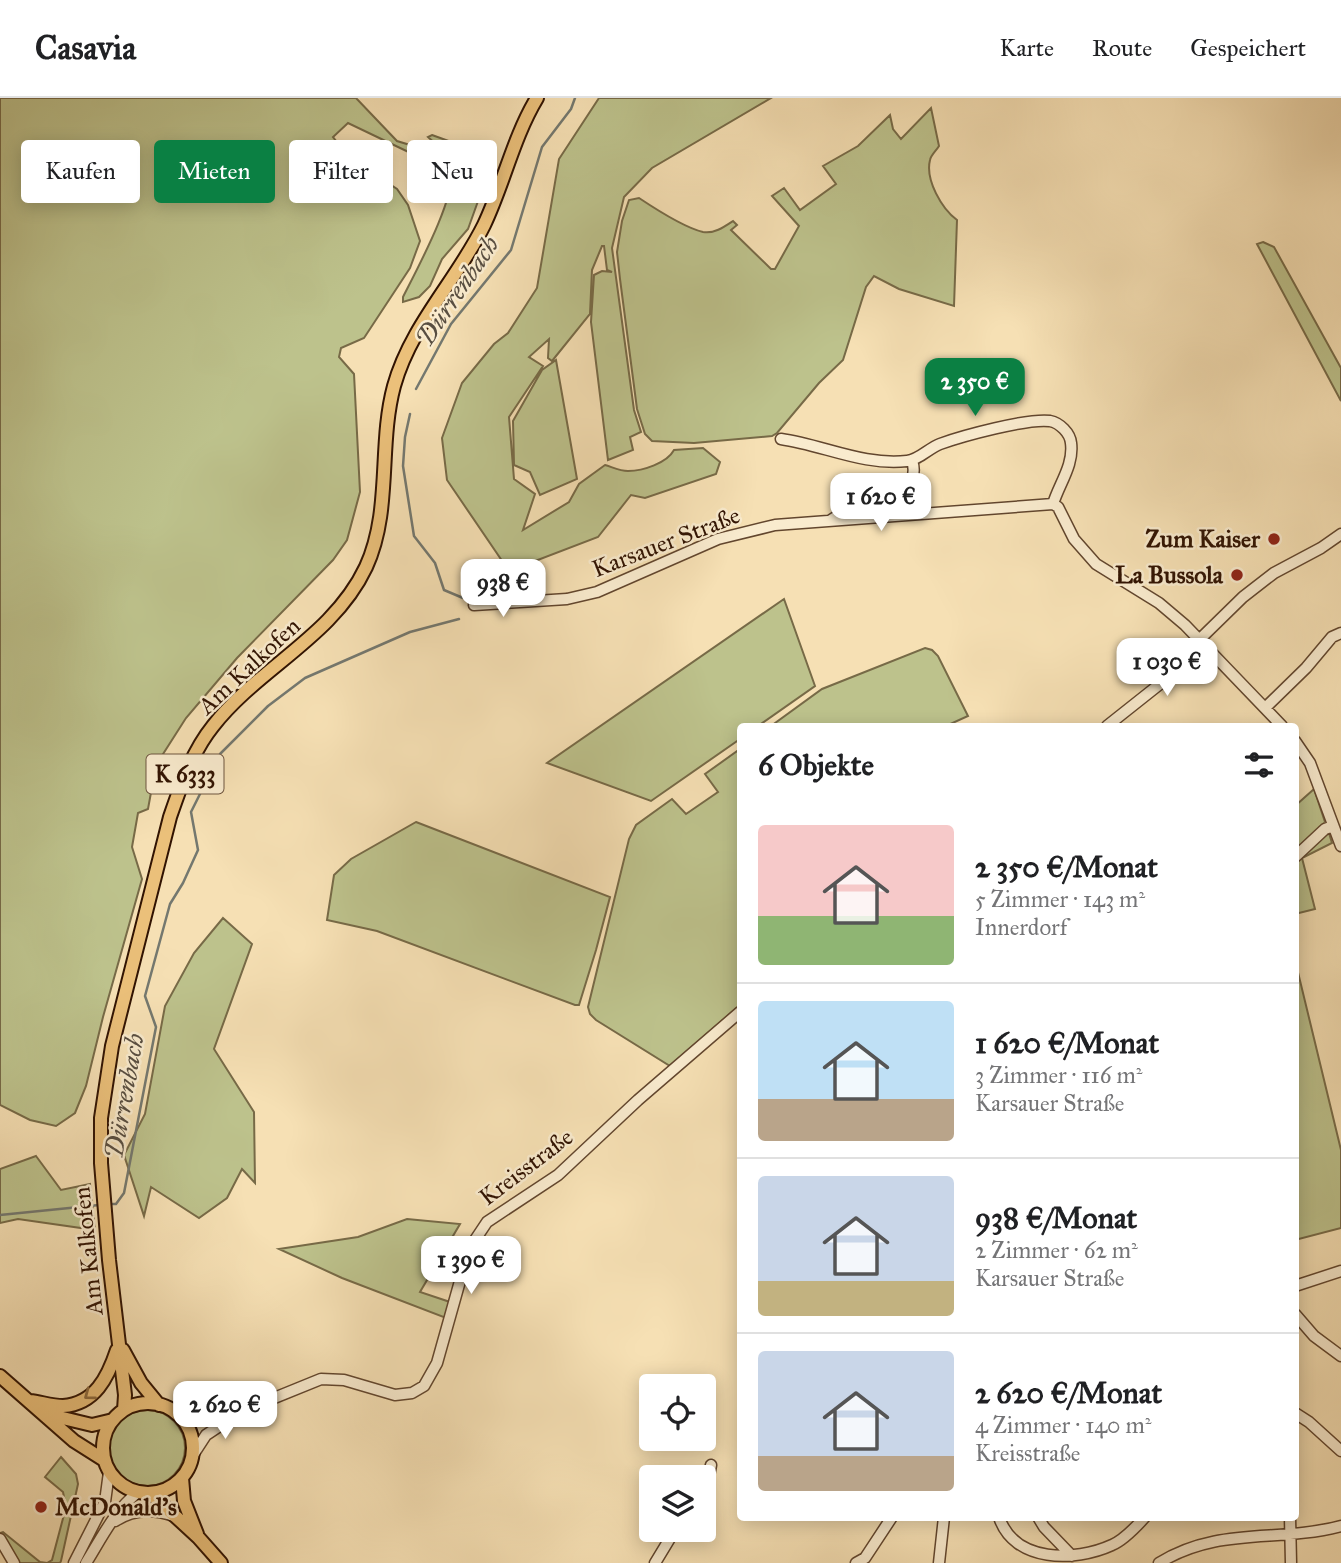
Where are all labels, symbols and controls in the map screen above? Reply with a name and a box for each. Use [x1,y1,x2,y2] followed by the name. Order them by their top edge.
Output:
[35,28,136,68] text: Casavia
[999,33,1054,63] text: Karte
[1092,33,1152,63] text: Route
[1190,33,1306,63] text: Gespeichert
[21,140,140,203] chip: Kaufen
[154,140,275,203] chip: Mieten
[289,140,393,203] chip: Filter
[407,140,497,203] chip: Neu
[408,229,506,352] water label: Dürrenbach
[910,358,1040,418] pin: 2 350 €
[941,367,1009,395] text: 2 350 €
[816,474,946,533] pin: 1 620 €
[846,482,916,510] text: 1 620 €
[588,500,744,584] street label: Karsauer Straße
[1145,524,1261,554] place label: Zum Kaiser
[1266,531,1282,547] marker: Zum Kaiser
[454,560,552,619] pin: 938 €
[1115,560,1224,590] place label: La Bussola
[1229,567,1245,583] marker: La Bussola
[477,568,529,596] text: 938 €
[191,611,306,722] street label: Am Kalkofen
[1102,638,1232,698] pin: 1 030 €
[1133,647,1201,675] text: 1 030 €
[1240,746,1278,784] icon: filters
[758,747,874,783] text: 6 Objekte
[146,754,224,794] road number: K 6333
[975,849,1158,885] text: 2 350 €/Monat
[814,853,898,937] icon: home
[975,885,1145,913] text: 5 Zimmer · 143 m²
[975,913,1067,941] text: Innerdorf
[975,1025,1159,1061] text: 1 620 €/Monat
[814,1029,898,1113] icon: home
[97,1031,151,1161] water label: Dürrenbach
[975,1061,1142,1089] text: 3 Zimmer · 116 m²
[975,1089,1124,1117] text: Karsauer Straße
[473,1122,579,1212] street label: Kreisstraße
[66,1185,110,1318] street label: Am Kalkofen
[975,1200,1137,1236] text: 938 €/Monat
[814,1204,898,1288] icon: home
[406,1236,536,1296] pin: 1 390 €
[975,1236,1138,1264] text: 2 Zimmer · 62 m²
[437,1245,505,1273] text: 1 390 €
[975,1264,1124,1292] text: Karsauer Straße
[639,1374,716,1542] map controls
[639,1374,716,1451] button: locate
[975,1375,1162,1411] text: 2 620 €/Monat
[814,1379,898,1463] icon: home
[160,1382,290,1441] pin: 2 620 €
[84,1387,96,1399] one-way arrow
[189,1390,261,1418] text: 2 620 €
[975,1411,1151,1439] text: 4 Zimmer · 140 m²
[975,1439,1080,1467] text: Kreisstraße
[639,1465,716,1542] button: layers
[55,1492,177,1522] place label: McDonald's
[33,1499,49,1515] marker: McDonald's

